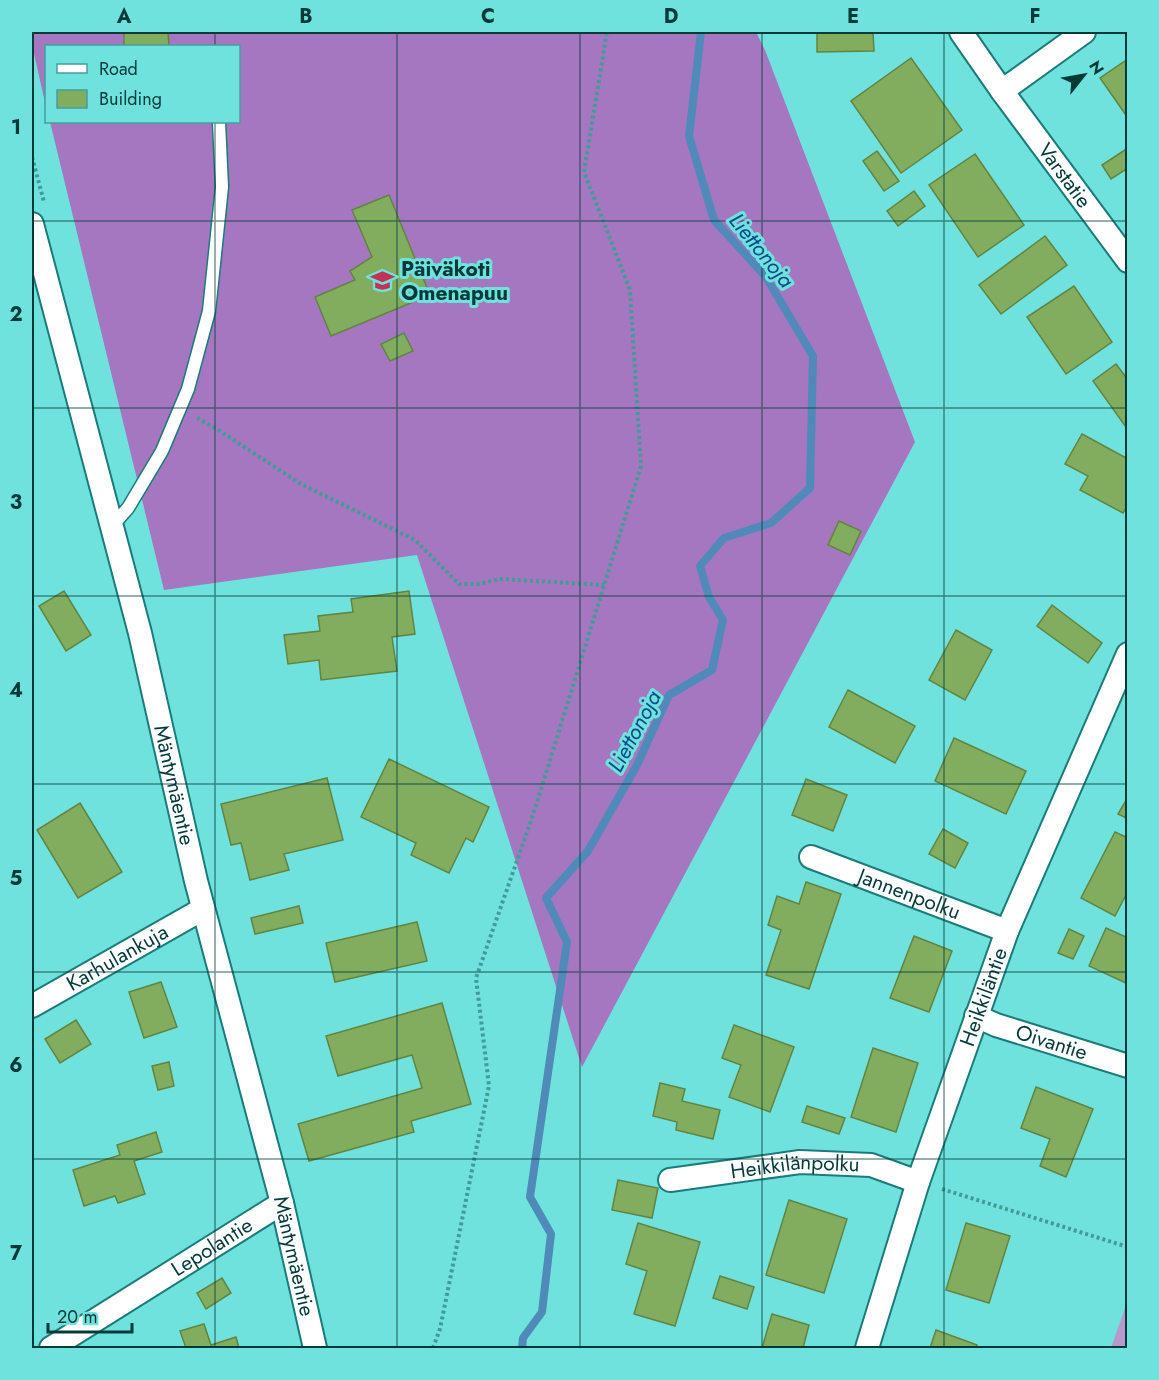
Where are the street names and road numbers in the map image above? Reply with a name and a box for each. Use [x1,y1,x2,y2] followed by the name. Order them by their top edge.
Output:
[1031,137,1099,214] street label: Varstatie
[146,722,202,848] street label: Mäntymäentie
[851,860,965,927] street label: Jannenpolku
[61,917,174,998] street label: Karhulankuja
[952,943,1015,1050] street label: Heikkiläntie
[1012,1017,1091,1068] street label: Oivantie
[729,1147,860,1186] street label: Heikkilänpolku
[266,1193,322,1319] street label: Mäntymäentie
[165,1210,259,1284] street label: Lepolantie

